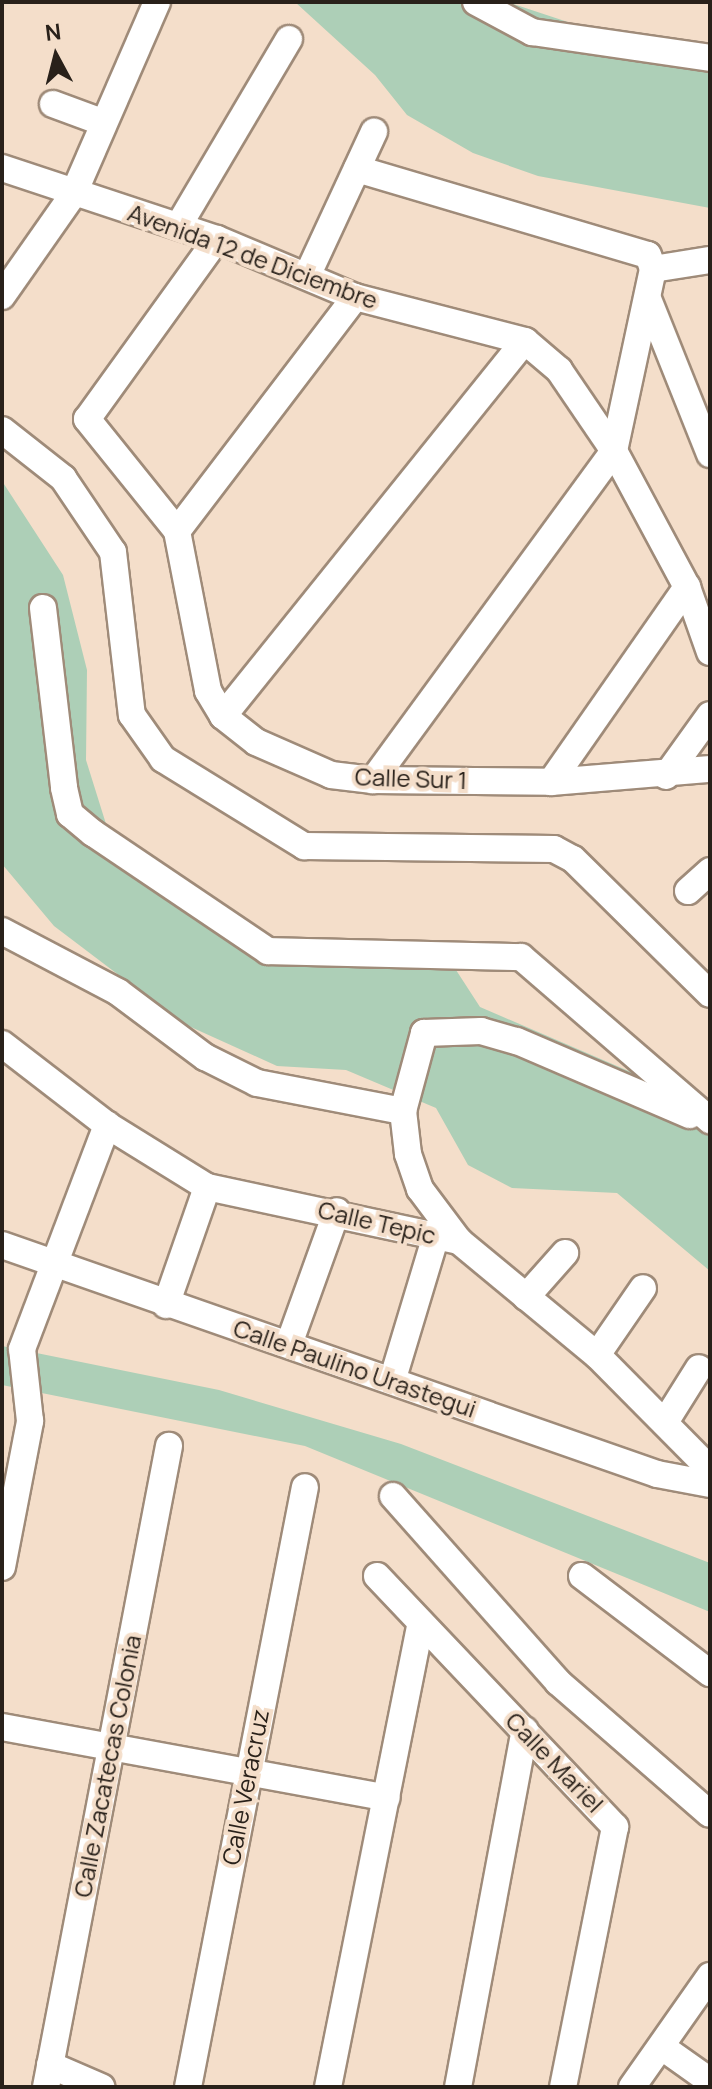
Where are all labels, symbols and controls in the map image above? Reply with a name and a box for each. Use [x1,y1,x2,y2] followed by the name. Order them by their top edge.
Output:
[16,16,96,96] north arrow
[43,16,63,48] text: N
[124,197,382,315] street label: Avenida 12 de Diciembre
[354,762,468,794] street label: Calle Sur 1
[315,1195,439,1249] street label: Calle Tepic
[230,1313,480,1423] street label: Calle Paulino Urastegui
[67,1632,147,1900] street label: Calle Zacatecas Colonia
[500,1706,610,1818] street label: Calle Mariel
[216,1707,274,1867] street label: Calle Veracruz

